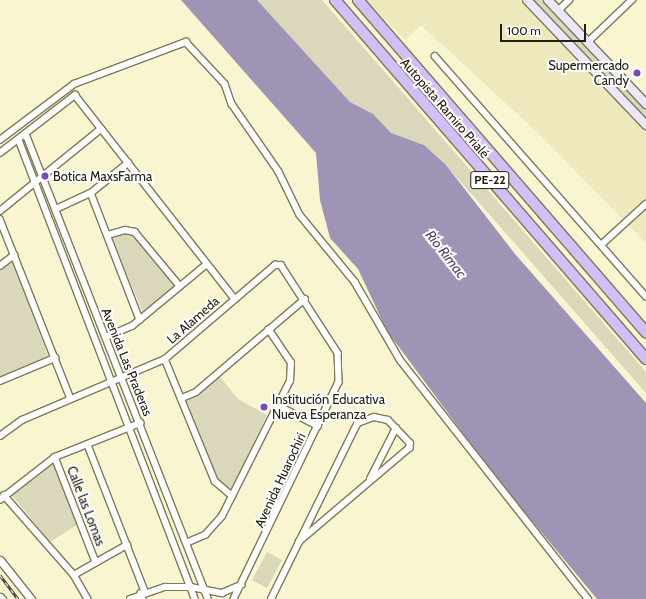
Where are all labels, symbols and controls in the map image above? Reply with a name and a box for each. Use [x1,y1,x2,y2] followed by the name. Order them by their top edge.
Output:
[502,16,588,42] scale bar
[507,23,541,38] text: 100 m
[397,55,493,161] street label: Autopista Ramiro Prialé
[548,58,629,89] place label: Supermercado Candy
[632,68,642,78] marker: Supermercado Candy
[53,168,152,184] place label: Botica MaxsFarma
[470,170,510,190] road number: PE-22
[40,171,50,181] marker: Botica MaxsFarma
[422,227,470,281] water label: Río Rímac
[164,293,222,347] street label: La Alameda
[98,306,156,418] street label: Avenida Las Praderas
[272,392,385,423] place label: Institución Educativa Nueva Esperanza
[259,402,269,412] marker: Institución Educativa Nueva Esperanza
[251,430,309,530] street label: Avenida Huarochiri
[64,464,108,548] street label: Calle las Lomas

